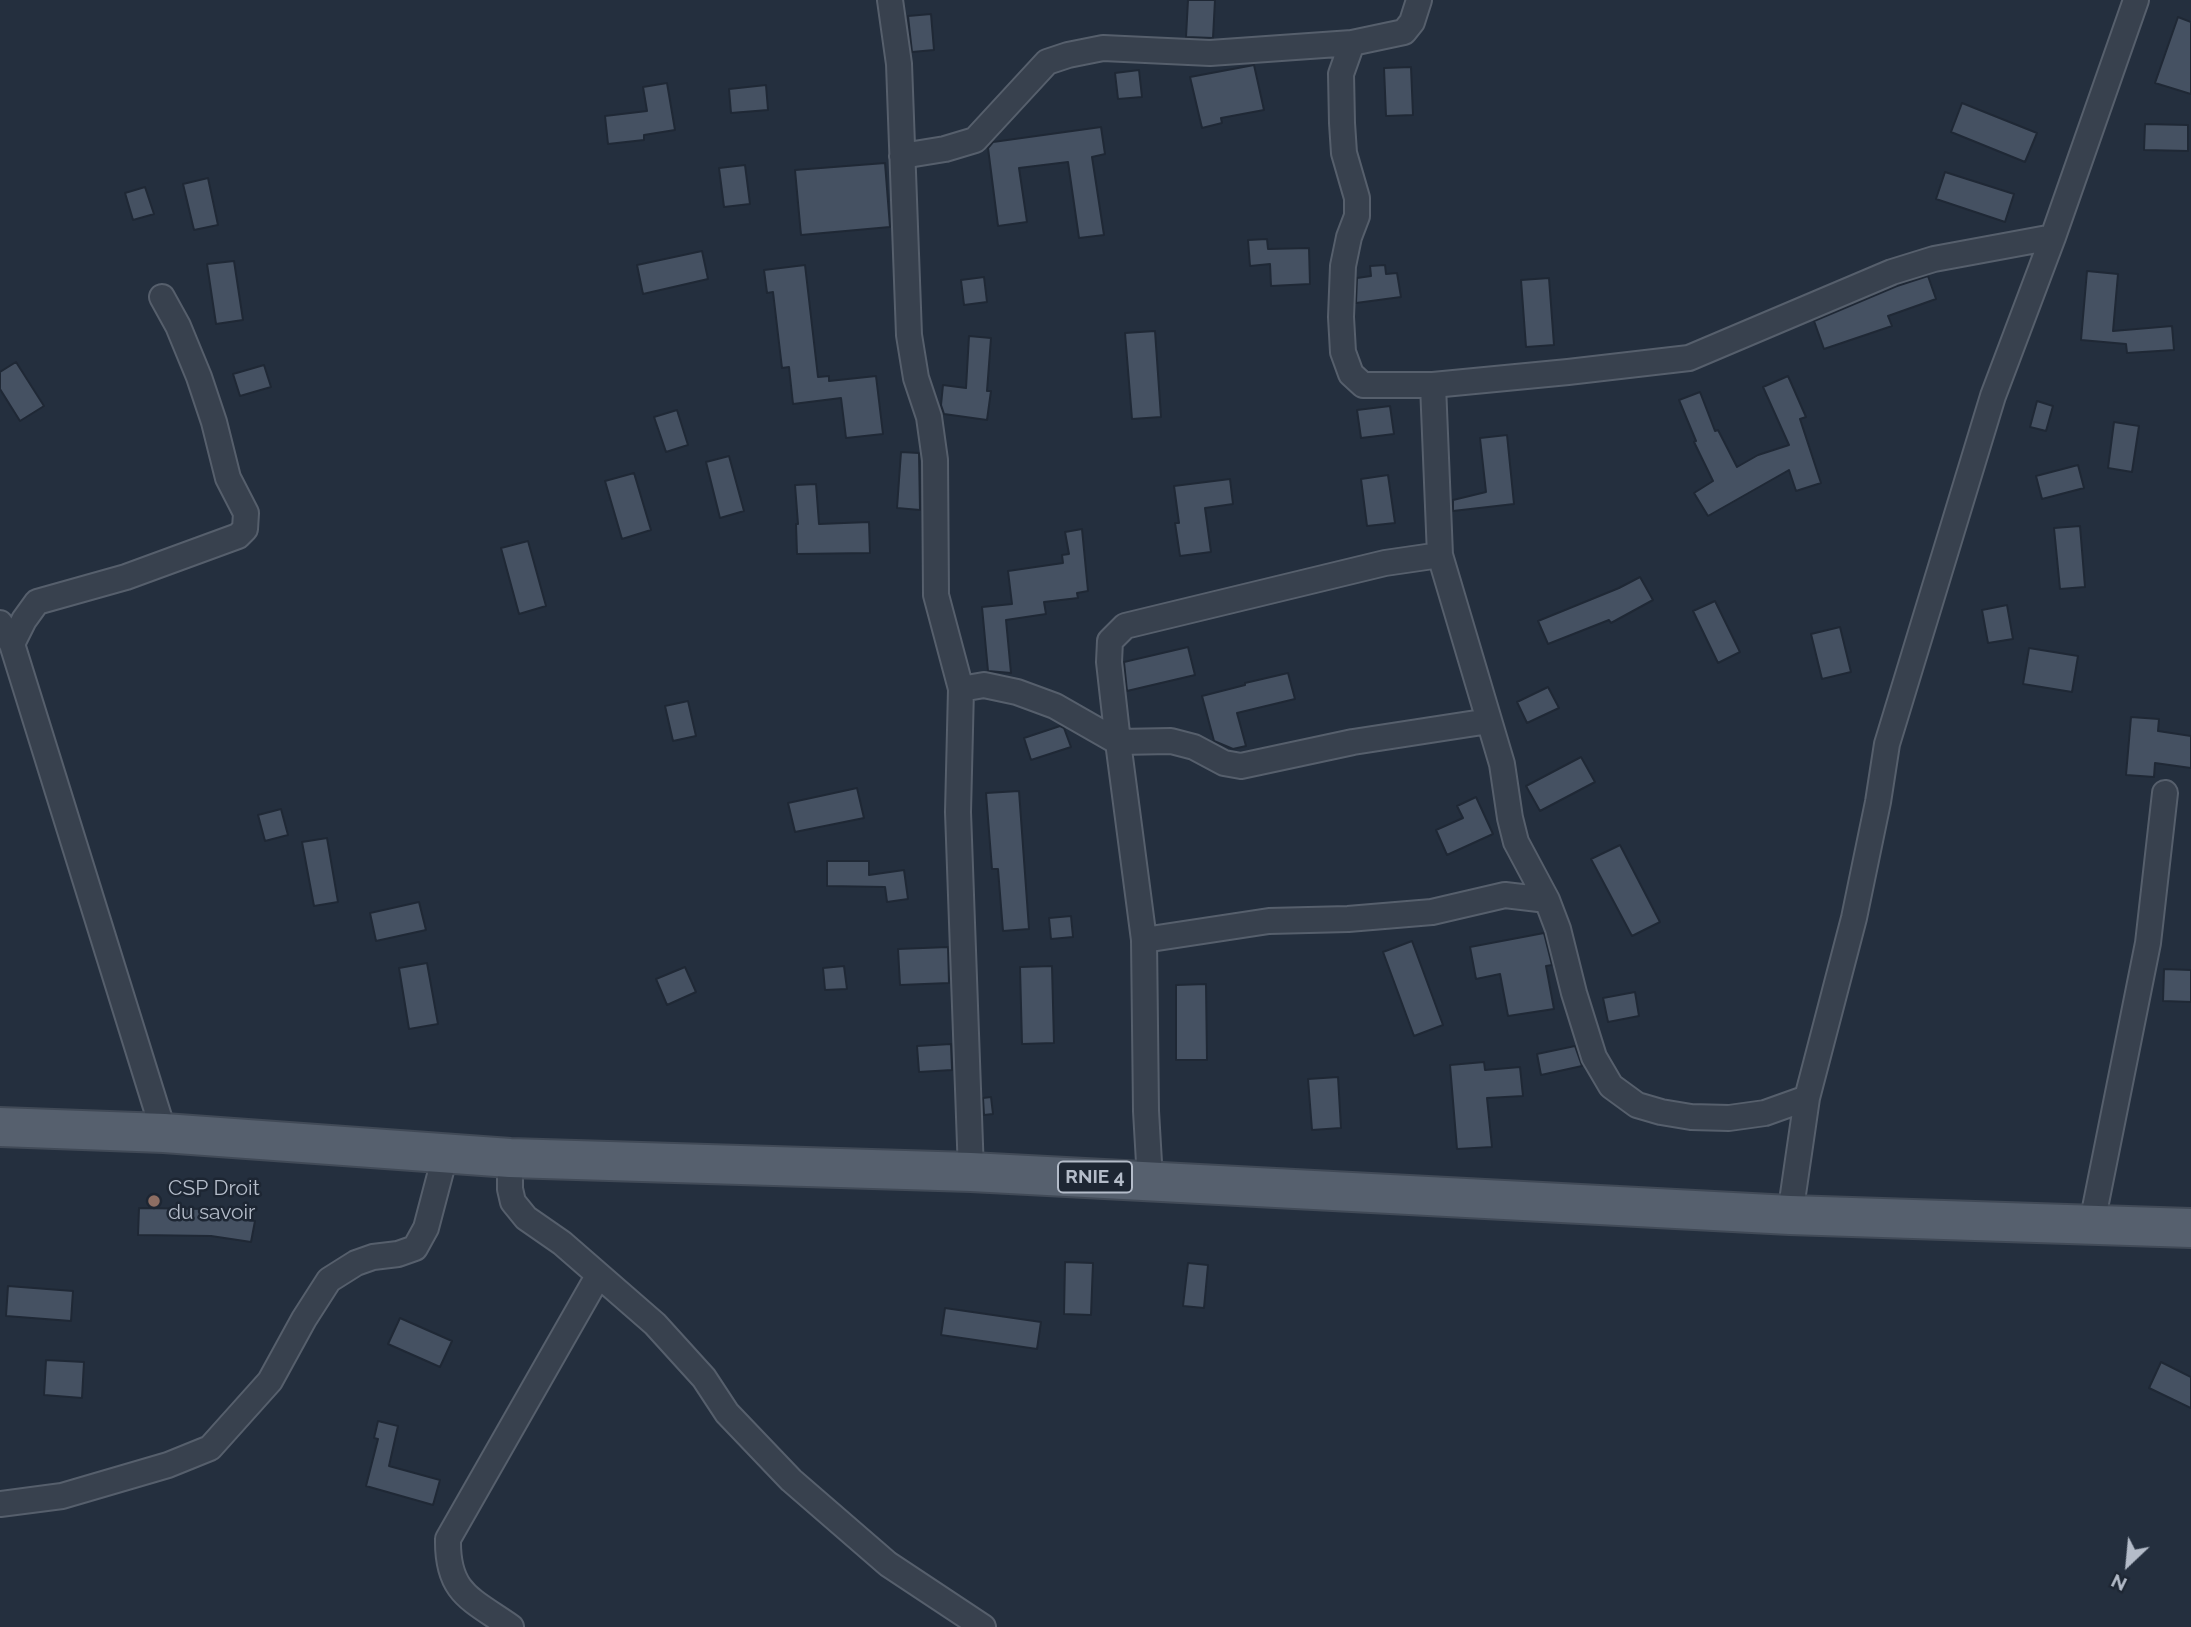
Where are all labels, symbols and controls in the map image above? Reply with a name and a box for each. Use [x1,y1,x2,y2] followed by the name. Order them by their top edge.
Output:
[1058,1162,1132,1192] road number: RNIE 4
[168,1176,260,1226] place label: CSP Droit du savoir
[146,1193,162,1209] marker: CSP Droit du savoir
[2093,1529,2163,1599] north arrow
[2107,1570,2130,1596] text: N

